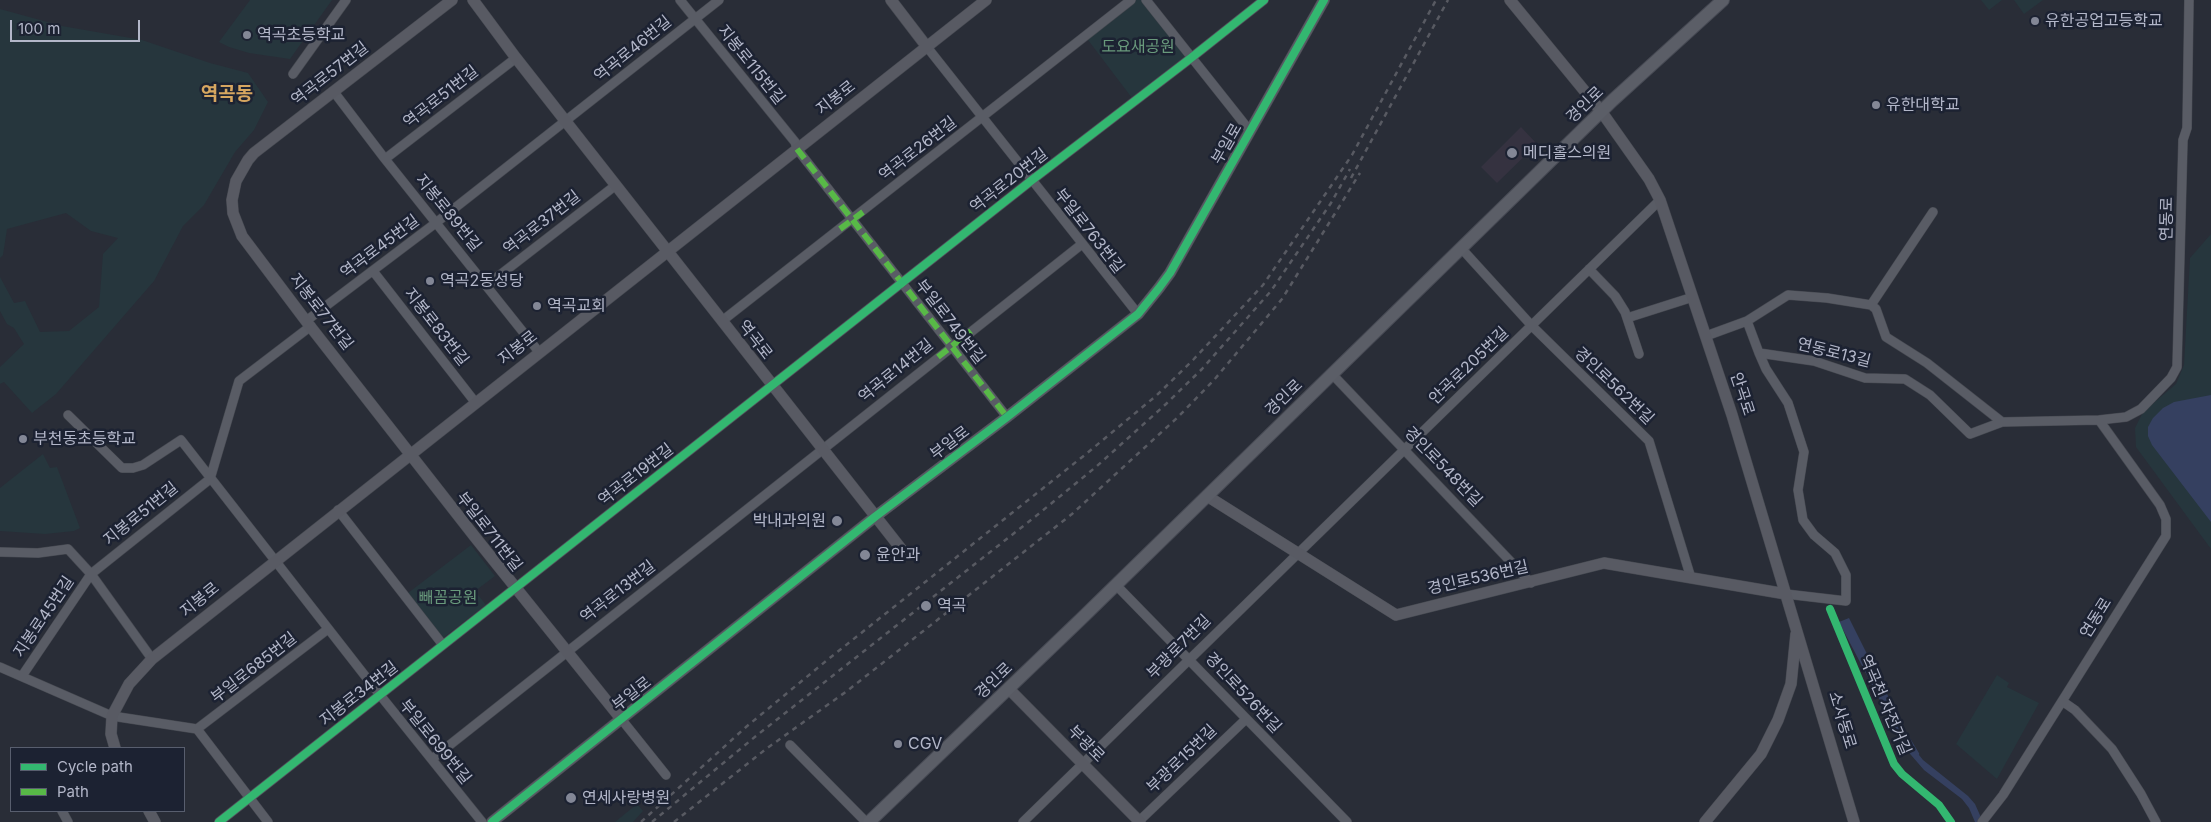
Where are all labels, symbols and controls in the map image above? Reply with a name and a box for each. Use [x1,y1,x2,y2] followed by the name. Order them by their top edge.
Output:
[12,10,142,42] scale bar
[2045,11,2163,31] place label: 유한공업고등학교
[590,12,676,86] street label: 역곡로46번길
[2029,15,2041,27] marker: 유한공업고등학교
[18,19,60,38] text: 100 m
[713,22,789,108] street label: 지봉로115번길
[257,25,345,45] place label: 역곡초등학교
[241,29,253,41] marker: 역곡초등학교
[1101,37,1175,57] park label: 도요새공원
[288,38,372,110] street label: 역곡로57번길
[400,62,482,132] street label: 역곡로51번길
[813,77,859,119] street label: 지봉로
[201,83,253,105] district label: 역곡동
[1562,83,1608,127] street label: 경인로
[1886,95,1960,115] place label: 유한대학교
[1870,99,1882,111] marker: 유한대학교
[875,113,961,185] street label: 역곡로26번길
[1208,120,1246,168] street label: 부일로
[1523,143,1611,163] place label: 메디홀스의원
[966,145,1052,217] street label: 역곡로20번길
[1505,146,1519,160] marker: 메디홀스의원
[411,171,485,255] street label: 지봉로89번길
[1050,185,1128,277] street label: 부일로763번길
[500,187,584,259] street label: 역곡로37번길
[2157,197,2177,241] street label: 연동로
[337,211,423,283] street label: 역곡로45번길
[285,270,357,354] street label: 지봉로77번길
[440,271,523,291] place label: 역곡2동성당
[424,275,436,287] marker: 역곡2동성당
[911,276,989,368] street label: 부일로749번길
[400,284,472,370] street label: 지봉로83번길
[547,296,606,316] place label: 역곡교회
[531,300,543,312] marker: 역곡교회
[734,317,776,363] street label: 역곡로
[1425,323,1513,409] street label: 안곡로205번길
[495,327,541,369] street label: 지봉로
[855,335,937,407] street label: 역곡로14번길
[1795,335,1873,371] street label: 연동로13길
[1570,343,1658,429] street label: 경인로562번길
[1726,370,1758,418] street label: 안곡로
[1261,376,1307,420] street label: 경인로
[927,422,973,464] street label: 부일로
[1400,423,1486,511] street label: 경인로548번길
[33,429,136,449] place label: 부천동초등학교
[17,433,29,445] marker: 부천동초등학교
[595,440,677,510] street label: 역곡로19번길
[100,478,182,550] street label: 지봉로51번길
[452,488,526,576] street label: 부일로711번길
[752,511,826,531] place label: 박내과의원
[830,514,844,528] marker: 박내과의원
[876,545,920,565] place label: 윤안과
[858,548,872,562] marker: 윤안과
[577,557,659,627] street label: 역곡로13번길
[1426,557,1530,599] street label: 경인로536번길
[10,573,78,661] street label: 지봉로45번길
[177,579,223,621] street label: 지봉로
[419,588,477,608] park label: 빼꼼공원
[2076,594,2116,642] street label: 연동로
[937,596,966,616] place label: 역곡
[919,599,933,613] marker: 역곡
[1143,611,1215,683] street label: 부광로7번길
[207,629,301,707] street label: 부일로685번길
[1201,649,1285,737] street label: 경인로526번길
[1855,652,1915,758] street label: 역곡천 자전거길
[316,658,402,730] street label: 지봉로34번길
[971,659,1017,703] street label: 경인로
[609,673,655,715] street label: 부일로
[1824,689,1860,751] street label: 소사동로
[395,696,475,788] street label: 부일로699번길
[1143,721,1221,797] street label: 부광로15번길
[1064,722,1108,766] street label: 부광로
[908,734,942,754] place label: CGV
[892,738,904,750] marker: CGV
[10,747,185,812] legend
[57,757,133,776] text: Cycle path
[57,782,89,801] text: Path
[582,788,670,808] place label: 연세사랑병원
[564,791,578,805] marker: 연세사랑병원

